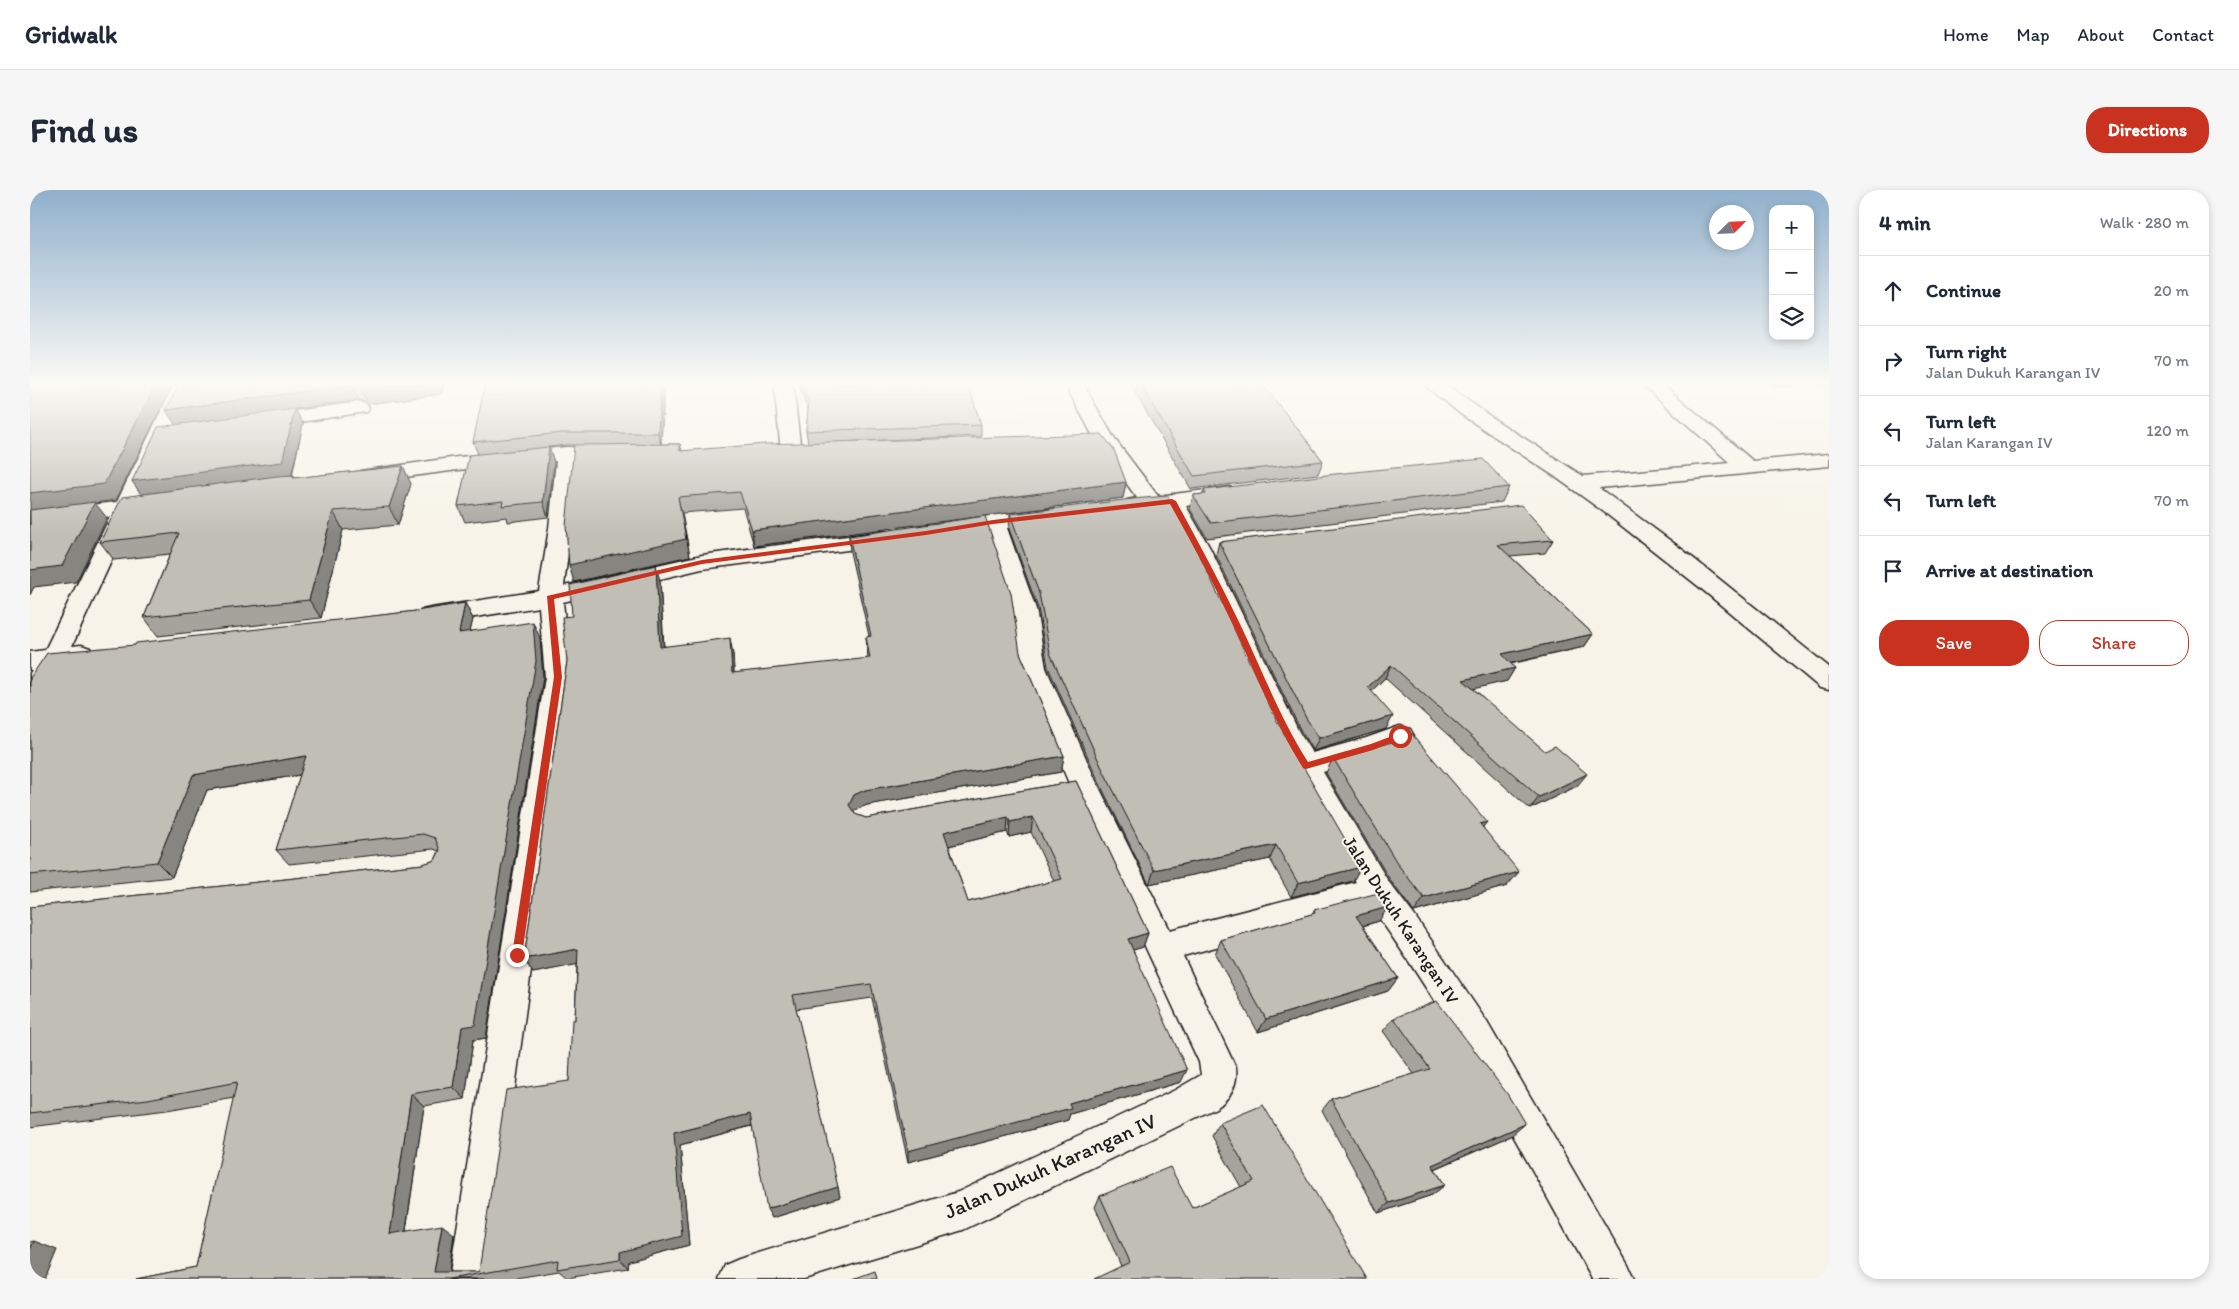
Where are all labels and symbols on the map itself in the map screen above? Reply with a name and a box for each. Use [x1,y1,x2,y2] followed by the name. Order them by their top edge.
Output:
[1709,205,1754,250] north arrow
[1389,725,1412,748] route start
[1338,832,1464,1009] street label: Jalan Dukuh Karangan IV
[506,944,529,967] route end
[940,1108,1160,1224] street label: Jalan Dukuh Karangan IV

